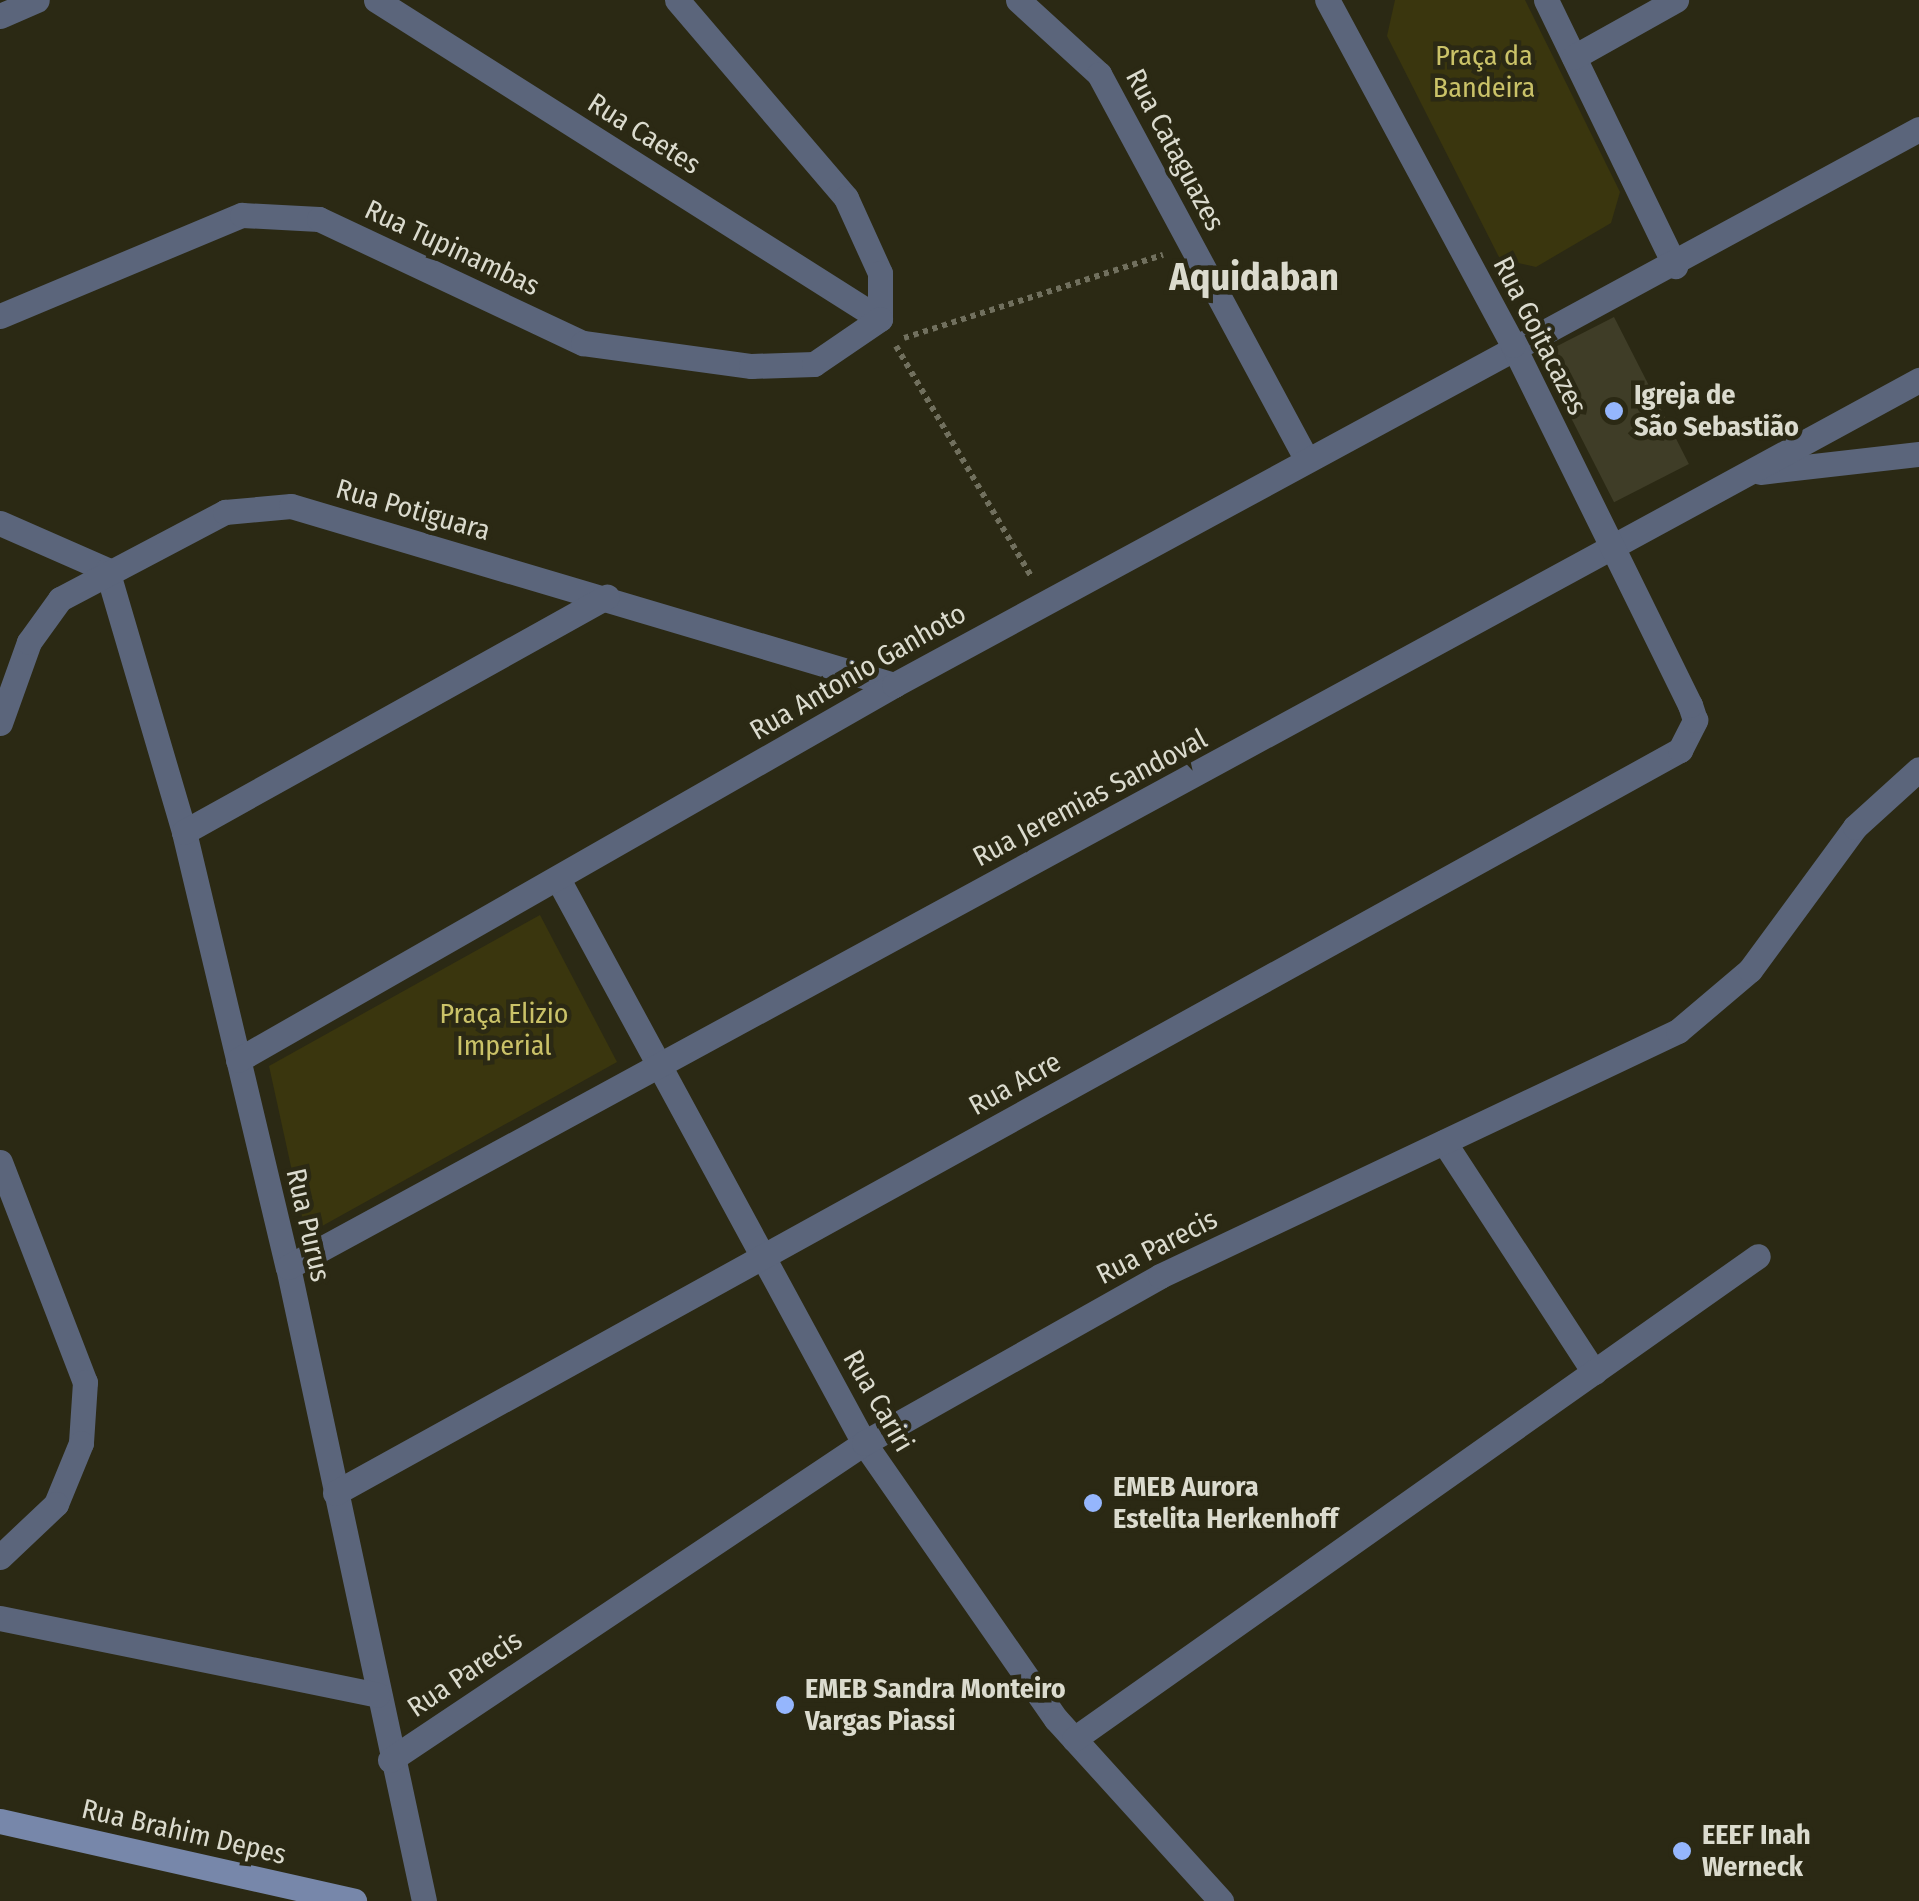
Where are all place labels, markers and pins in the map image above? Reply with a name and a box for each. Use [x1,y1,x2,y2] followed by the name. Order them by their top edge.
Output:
[1634,378,1799,444] place label: Igreja de São Sebastião
[1603,400,1625,422] marker: Igreja de São Sebastião
[1113,1470,1338,1536] place label: EMEB Aurora Estelita Herkenhoff
[1082,1492,1104,1514] marker: EMEB Aurora Estelita Herkenhoff
[805,1672,1066,1738] place label: EMEB Sandra Monteiro Vargas Piassi
[774,1694,796,1716] marker: EMEB Sandra Monteiro Vargas Piassi
[1702,1818,1811,1884] place label: EEEF Inah Werneck
[1671,1840,1693,1862] marker: EEEF Inah Werneck

